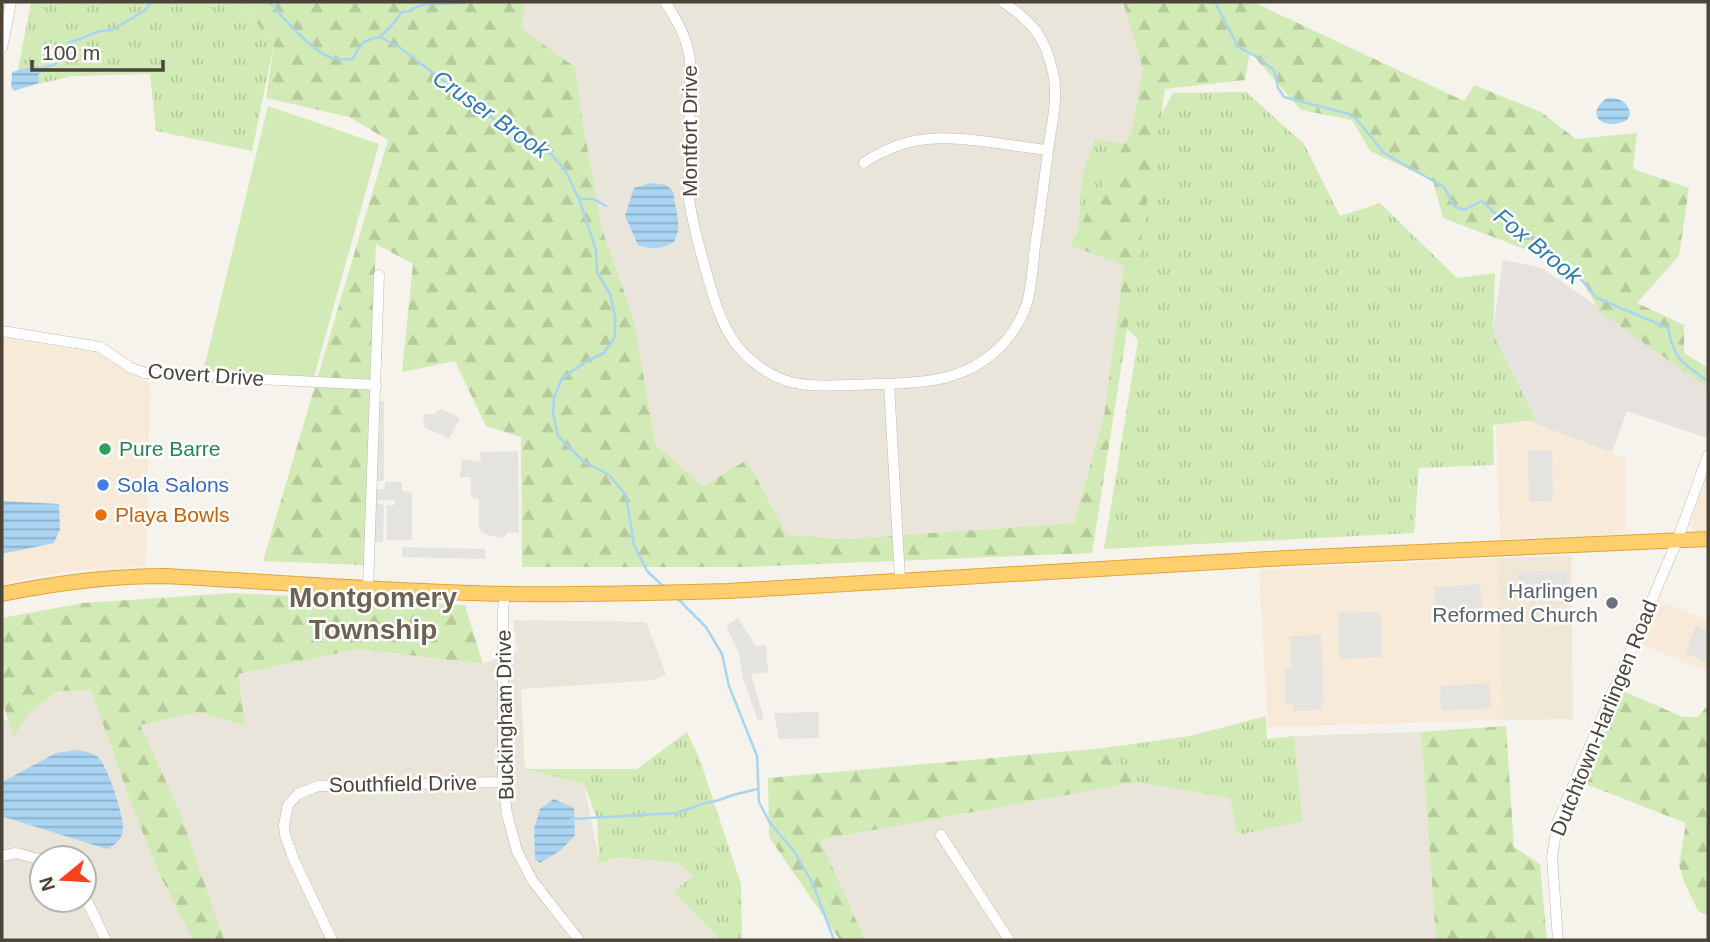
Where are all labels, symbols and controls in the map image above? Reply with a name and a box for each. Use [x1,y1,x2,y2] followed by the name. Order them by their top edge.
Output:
[32,28,163,72] scale bar
[42,41,100,64] text: 100 m
[428,64,555,164] water label: Cruser Brook
[678,65,701,197] street label: Montfort Drive
[1489,203,1588,290] water label: Fox Brook
[147,359,265,390] street label: Covert Drive
[119,437,221,460] place label: Pure Barre
[97,441,113,457] marker: Pure Barre
[117,473,229,496] place label: Sola Salons
[95,477,111,493] marker: Sola Salons
[115,503,229,526] place label: Playa Bowls
[93,507,109,523] marker: Playa Bowls
[1432,579,1598,626] place label: Harlingen Reformed Church
[289,582,457,645] district label: Montgomery Township
[1604,595,1620,611] marker: Harlingen Reformed Church
[1546,597,1661,839] street label: Dutchtown-Harlingen Road
[492,630,517,800] street label: Buckingham Drive
[329,771,477,796] street label: Southfield Drive
[28,844,98,914] north arrow
[35,874,59,894] text: N

